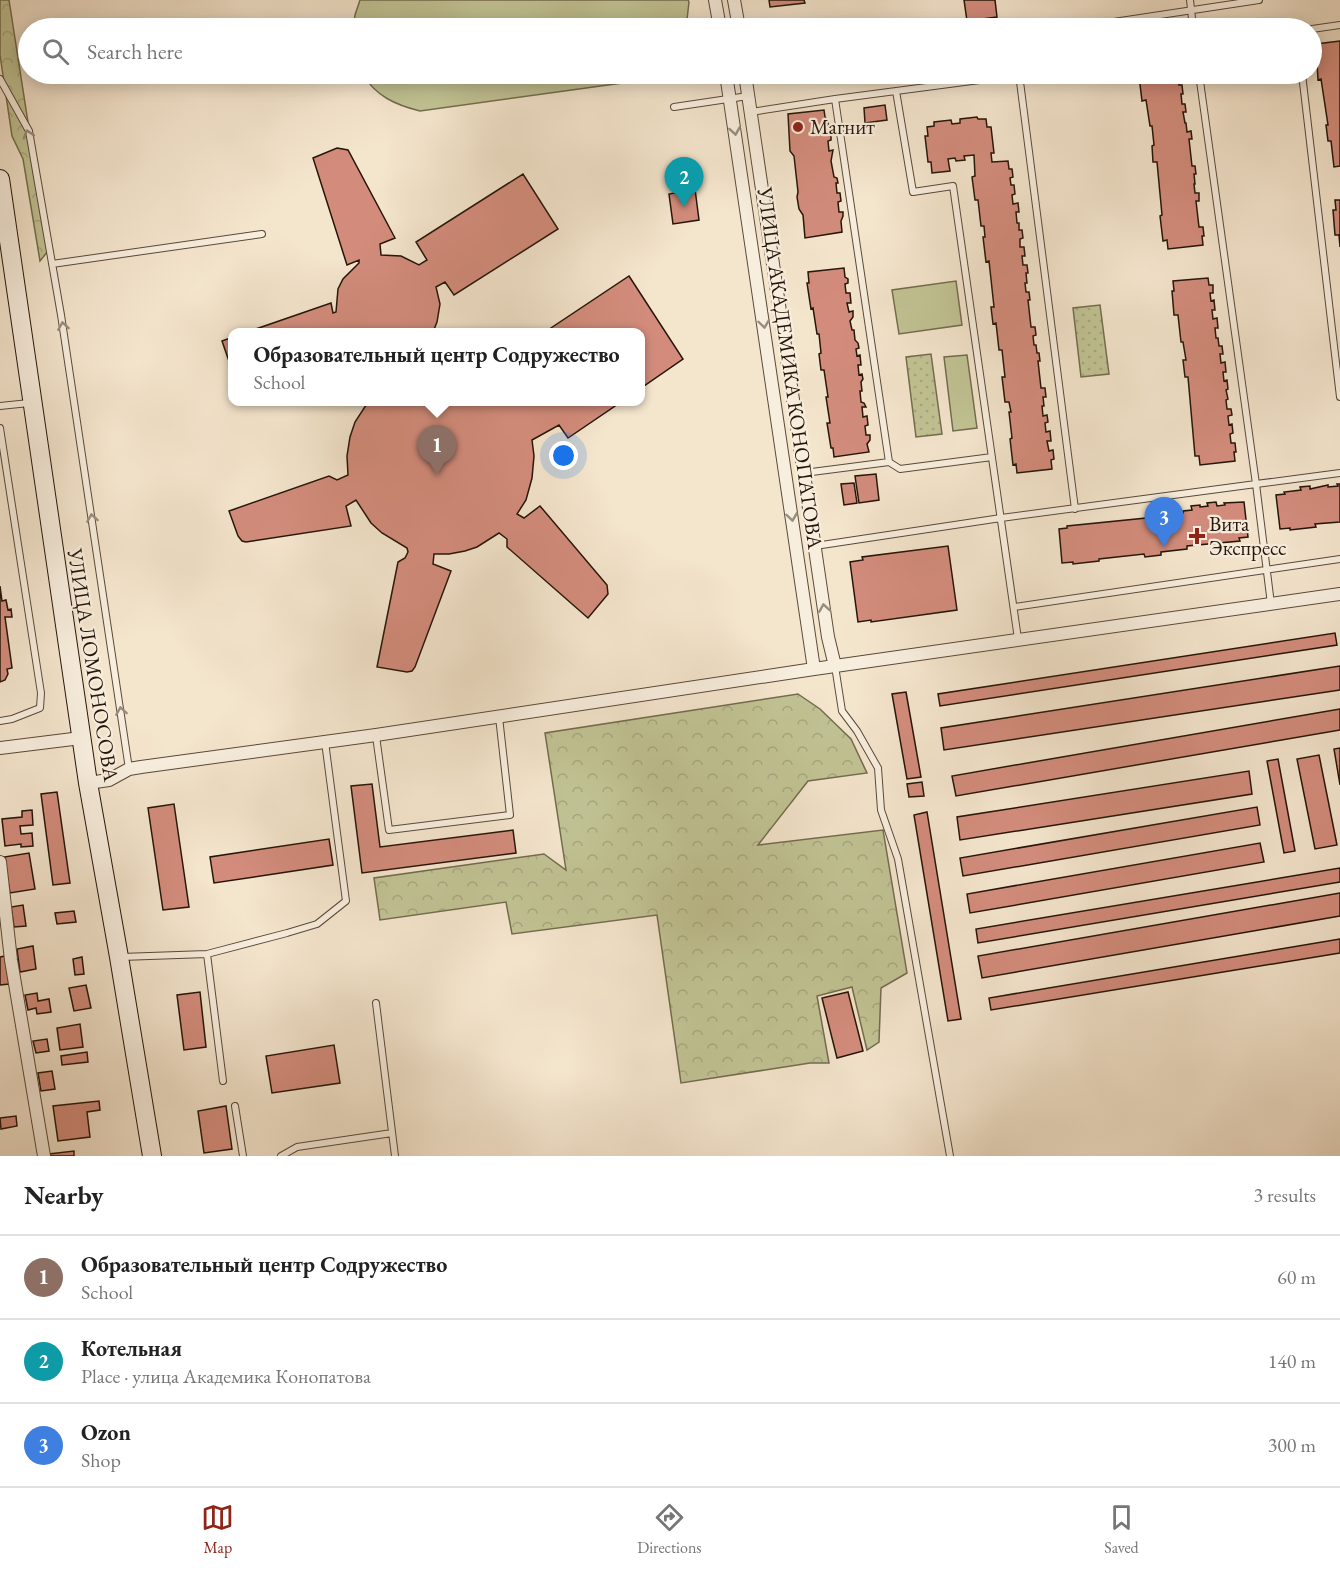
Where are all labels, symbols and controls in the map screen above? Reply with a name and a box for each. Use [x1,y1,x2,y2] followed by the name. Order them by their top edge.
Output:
[18,18,1322,84] search box
[39,35,72,68] icon: search
[87,37,182,66] text: Search here
[810,113,875,140] place label: Магнит
[791,120,805,134] marker: Магнит
[729,127,741,136] one-way arrow
[23,129,35,140] one-way arrow
[664,158,704,207] pin: 2
[752,184,829,551] street label: УЛИЦА АКАДЕМИКА КОНОПАТОВА
[757,320,769,329] one-way arrow
[57,321,69,330] one-way arrow
[228,328,645,406] popup
[253,340,620,369] text: Образовательный центр Содружество
[253,369,305,395] text: School
[418,426,456,475] pin: 1
[549,441,578,470] your location
[1144,498,1184,547] pin: 3
[1209,510,1287,561] place label: Вита Экспресс
[785,513,797,522] one-way arrow
[86,514,99,524] one-way arrow
[1190,529,1204,543] marker: Вита Экспресс
[62,546,125,784] street label: УЛИЦА ЛОМОНОСОВА
[818,604,831,614] one-way arrow
[116,707,128,716] one-way arrow
[24,1178,104,1212] text: Nearby
[1253,1182,1316,1208] text: 3 results
[81,1250,447,1279] text: Образовательный центр Содружество
[38,1264,49,1290] text: 1
[1277,1264,1316,1290] text: 60 m
[81,1279,133,1305] text: School
[81,1334,182,1363] text: Котельная
[38,1348,49,1374] text: 2
[1268,1348,1316,1374] text: 140 m
[81,1363,371,1389] text: Place · улица Академика Конопатова
[81,1418,131,1447] text: Ozon
[38,1432,49,1458] text: 3
[1268,1432,1316,1458] text: 300 m
[81,1447,121,1473] text: Shop
[201,1501,234,1558] tab: Map
[637,1501,702,1558] tab: Directions
[1104,1501,1139,1558] tab: Saved

